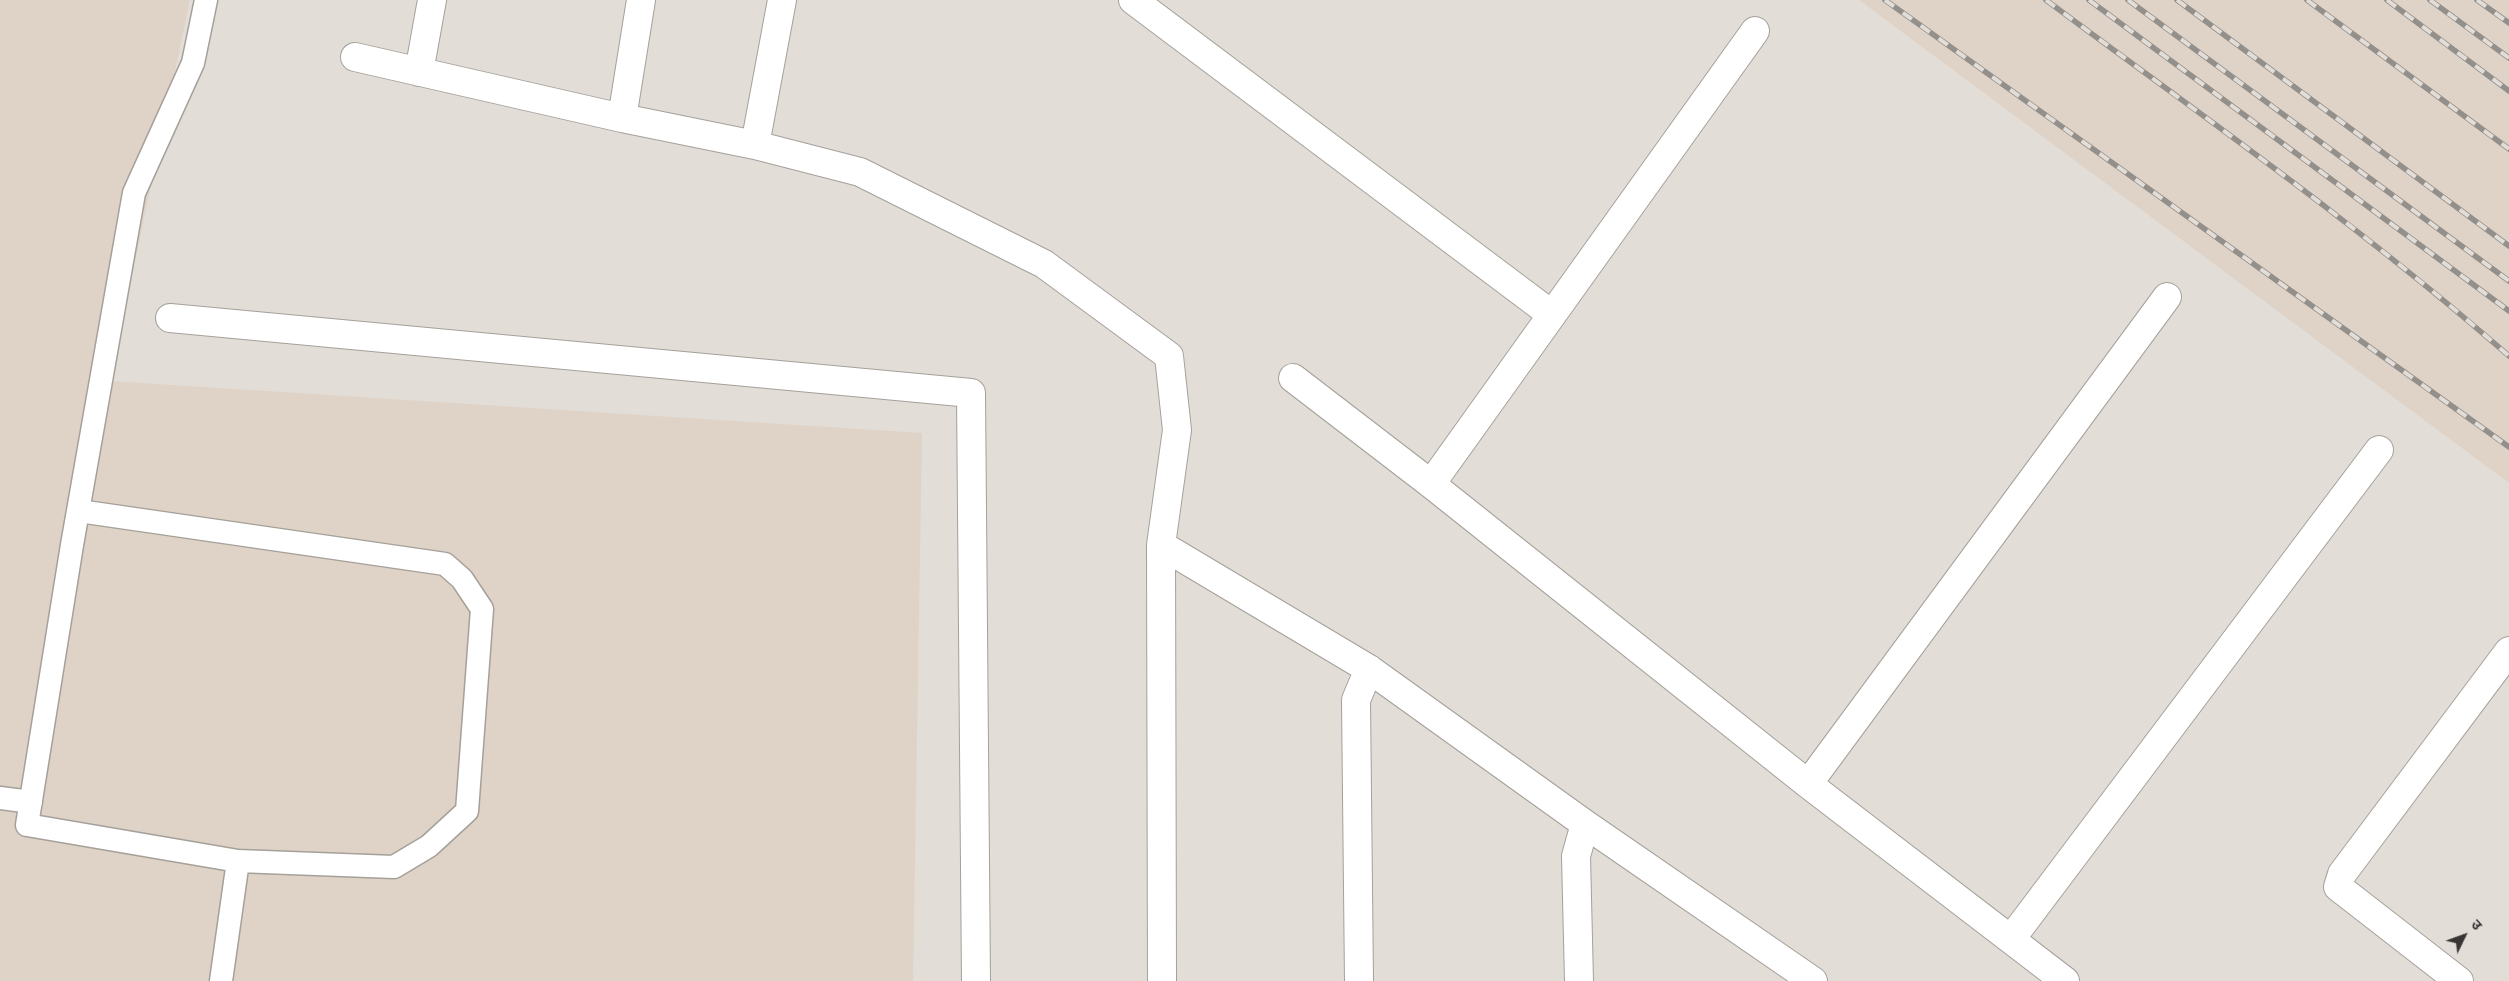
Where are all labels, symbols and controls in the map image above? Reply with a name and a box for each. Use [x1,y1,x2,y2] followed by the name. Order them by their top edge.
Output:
[2439,911,2489,961] north arrow
[2466,917,2485,934] text: उ

